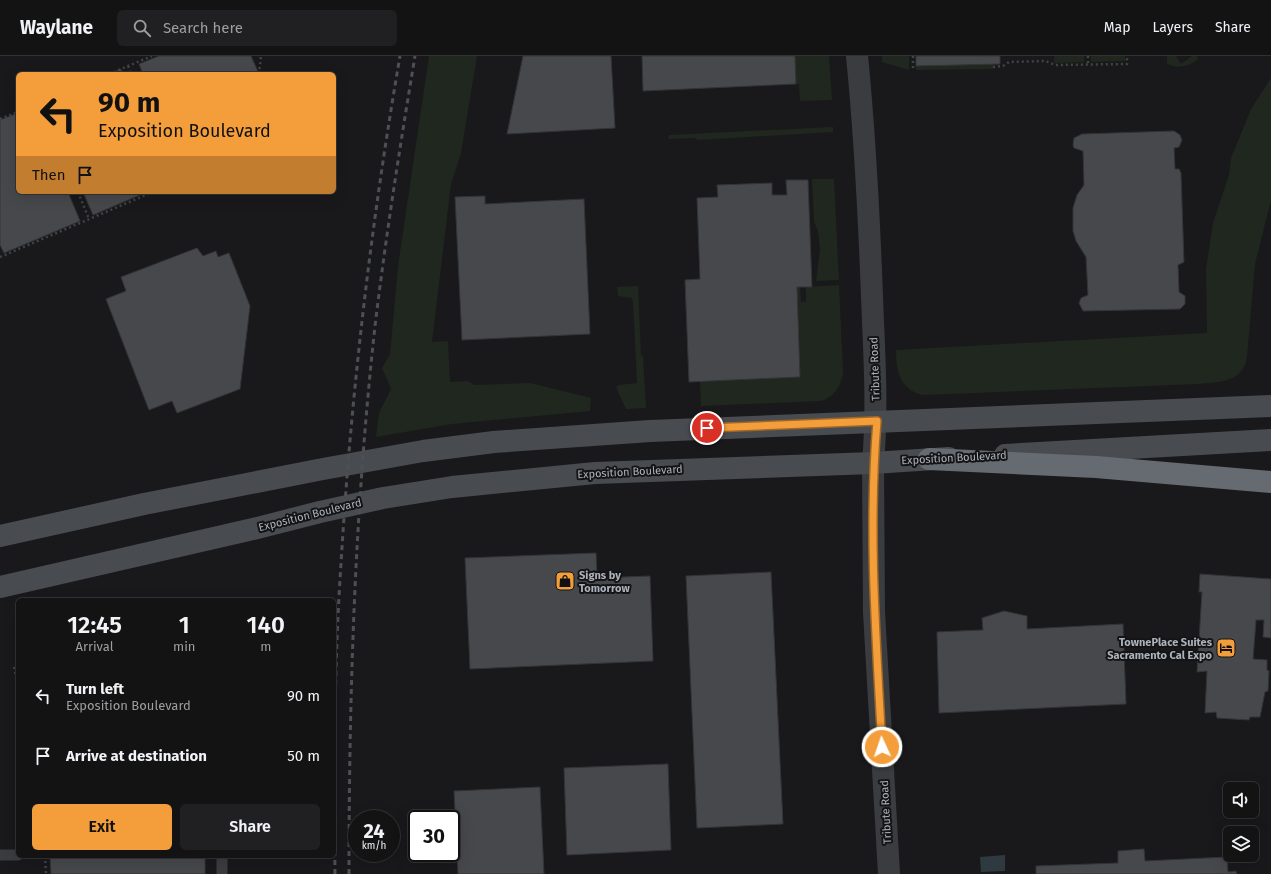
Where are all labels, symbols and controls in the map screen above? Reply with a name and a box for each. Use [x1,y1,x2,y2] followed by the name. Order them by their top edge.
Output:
[117,10,397,46] search box
[20,16,93,39] text: Waylane
[131,17,153,39] icon: search
[163,19,243,37] text: Search here
[1104,19,1130,36] text: Map
[1152,19,1193,36] text: Layers
[1215,19,1251,36] text: Share
[98,86,160,119] text: 90 m
[32,88,84,140] icon: left
[98,120,271,142] text: Exposition Boulevard
[74,164,96,186] icon: arrive
[32,166,66,184] text: Then
[867,337,883,401] street label: Tribute Road
[690,411,724,445] pin
[696,417,718,439] icon: arrive
[901,449,1007,467] street label: Exposition Boulevard
[577,463,683,481] street label: Exposition Boulevard
[257,496,363,534] street label: Exposition Boulevard
[579,569,630,595] place label: Signs by Tomorrow
[554,570,576,592] shop icon: Signs by Tomorrow
[67,611,122,639] text: 12:45
[179,611,190,639] text: 1
[247,611,285,639] text: 140
[1107,636,1213,662] place label: TownePlace Suites Sacramento Cal Expo
[1215,637,1237,659] hotel icon: TownePlace Suites Sacramento Cal Expo
[75,639,114,654] text: Arrival
[173,639,195,654] text: min
[260,639,271,654] text: m
[66,680,124,698] text: Turn left
[32,685,54,707] icon: left
[287,687,320,705] text: 90 m
[66,698,191,713] text: Exposition Boulevard
[861,726,903,768] position arrow
[32,745,54,767] icon: arrive
[66,747,207,765] text: Arrive at destination
[287,747,320,765] text: 50 m
[878,780,894,844] street label: Tribute Road
[1223,782,1259,862] map controls
[1223,782,1259,818] button: sound
[32,804,172,850] button: Exit
[180,804,320,850] button: Share
[408,810,460,862] speed limit sign: 30
[363,819,385,843] text: 24
[1223,826,1259,862] button: layers
[362,840,386,852] text: km/h

